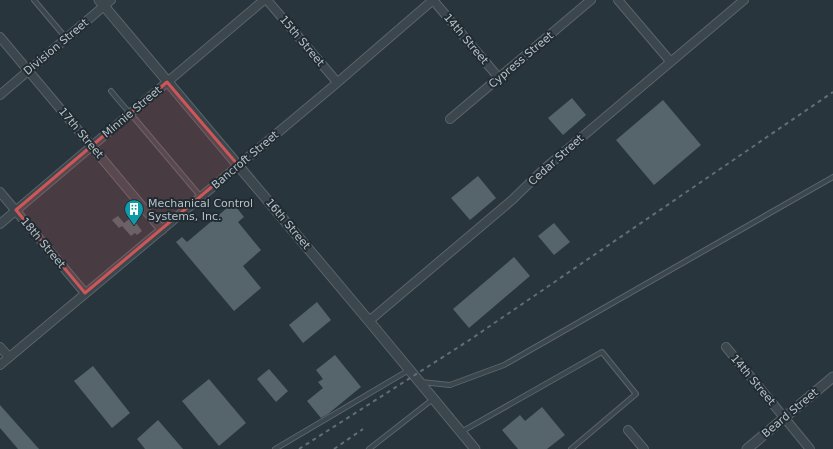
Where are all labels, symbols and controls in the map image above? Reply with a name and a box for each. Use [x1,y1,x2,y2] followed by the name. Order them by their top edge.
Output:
[441,11,491,68] street label: 14th Street
[277,13,327,70] street label: 15th Street
[21,16,92,78] street label: Division Street
[486,29,557,91] street label: Cypress Street
[100,83,165,141] street label: Minnie Street
[56,105,106,162] street label: 17th Street
[209,128,282,192] street label: Bancroft Street
[526,131,587,188] street label: Cedar Street
[263,196,313,253] street label: 16th Street
[148,197,253,223] place label: Mechanical Control Systems, Inc.
[123,198,145,226] building icon: Mechanical Control Systems, Inc.
[18,215,68,272] street label: 18th Street
[728,352,778,409] street label: 14th Street
[759,385,821,440] street label: Beard Street

